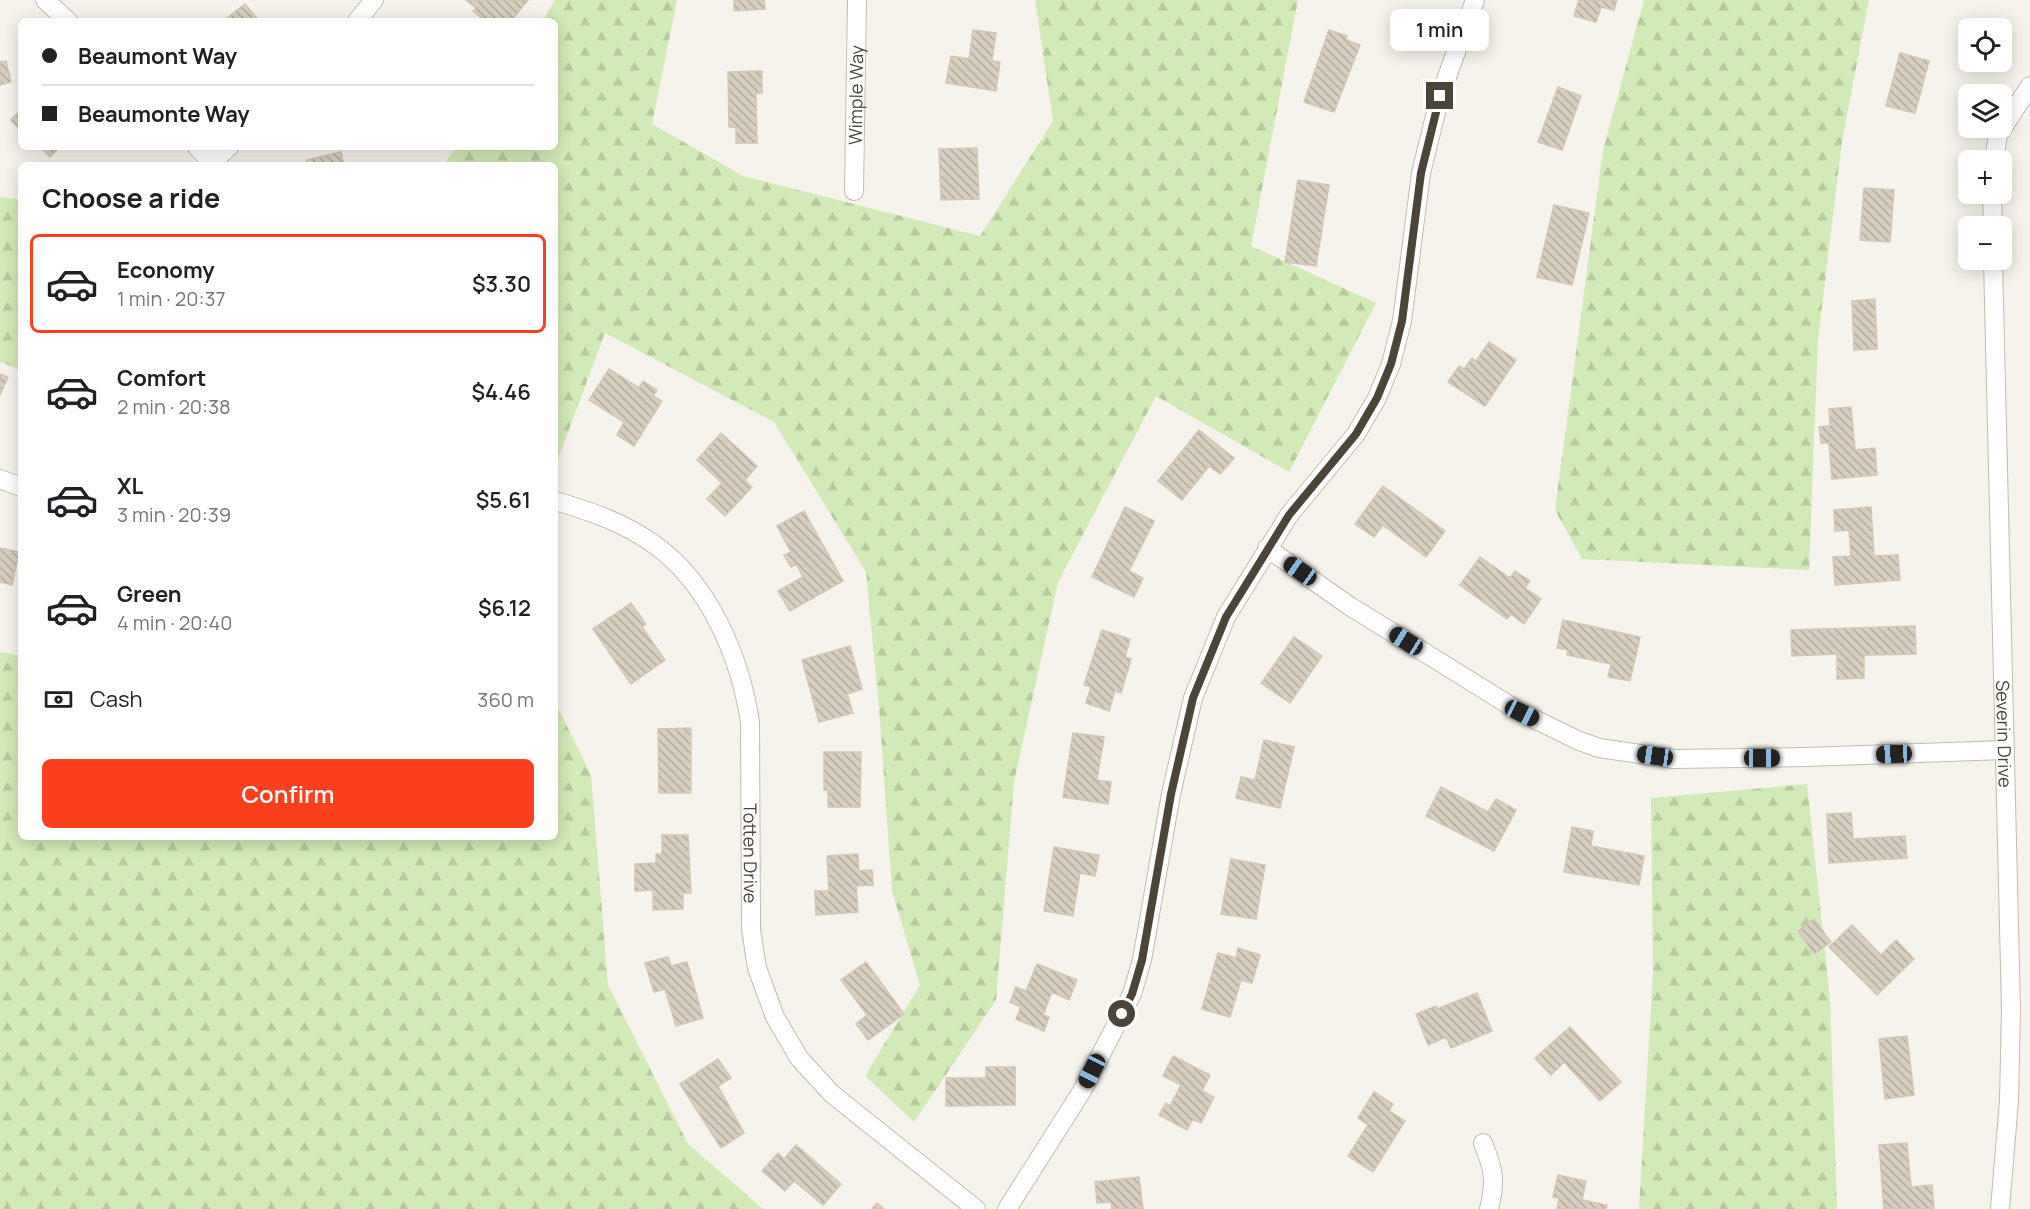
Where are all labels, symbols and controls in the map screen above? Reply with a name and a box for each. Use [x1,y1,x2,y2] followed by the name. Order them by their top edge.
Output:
[1390,9,1490,51] callout: 1 min
[1416,16,1463,43] text: 1 min
[1958,18,2012,270] map controls
[1958,18,2012,72] button: locate
[78,41,237,71] text: Beaumont Way
[843,44,868,145] street label: Wimple Way
[1426,82,1453,109] route end
[1958,84,2012,138] button: layers
[78,99,250,129] text: Beaumonte Way
[1958,150,2012,204] button: +
[42,179,220,216] text: Choose a ride
[1958,216,2012,270] button: −
[117,255,215,285] text: Economy
[45,257,99,311] icon: car
[472,269,531,299] text: $3.30
[117,285,226,312] text: 1 min · 20:37
[117,363,206,393] text: Comfort
[45,365,99,419] icon: car
[471,377,531,407] text: $4.46
[117,393,231,420] text: 2 min · 20:38
[117,471,143,501] text: XL
[45,473,99,527] icon: car
[476,485,531,515] text: $5.61
[117,501,231,528] text: 3 min · 20:39
[1280,553,1320,589] car
[117,579,182,609] text: Green
[45,581,99,635] icon: car
[478,593,531,623] text: $6.12
[117,609,232,636] text: 4 min · 20:40
[1386,624,1426,658] car
[1991,680,2018,788] street label: Severin Drive
[42,683,75,716] icon: cash
[90,684,143,714] text: Cash
[477,686,534,713] text: 360 m
[1502,697,1542,729] car
[1876,744,1912,764] car
[1636,745,1674,767] car
[1744,749,1780,767] car
[42,759,534,828] button: Confirm
[738,803,763,903] street label: Totten Drive
[1108,1000,1135,1027] route start
[1076,1051,1108,1091] car

